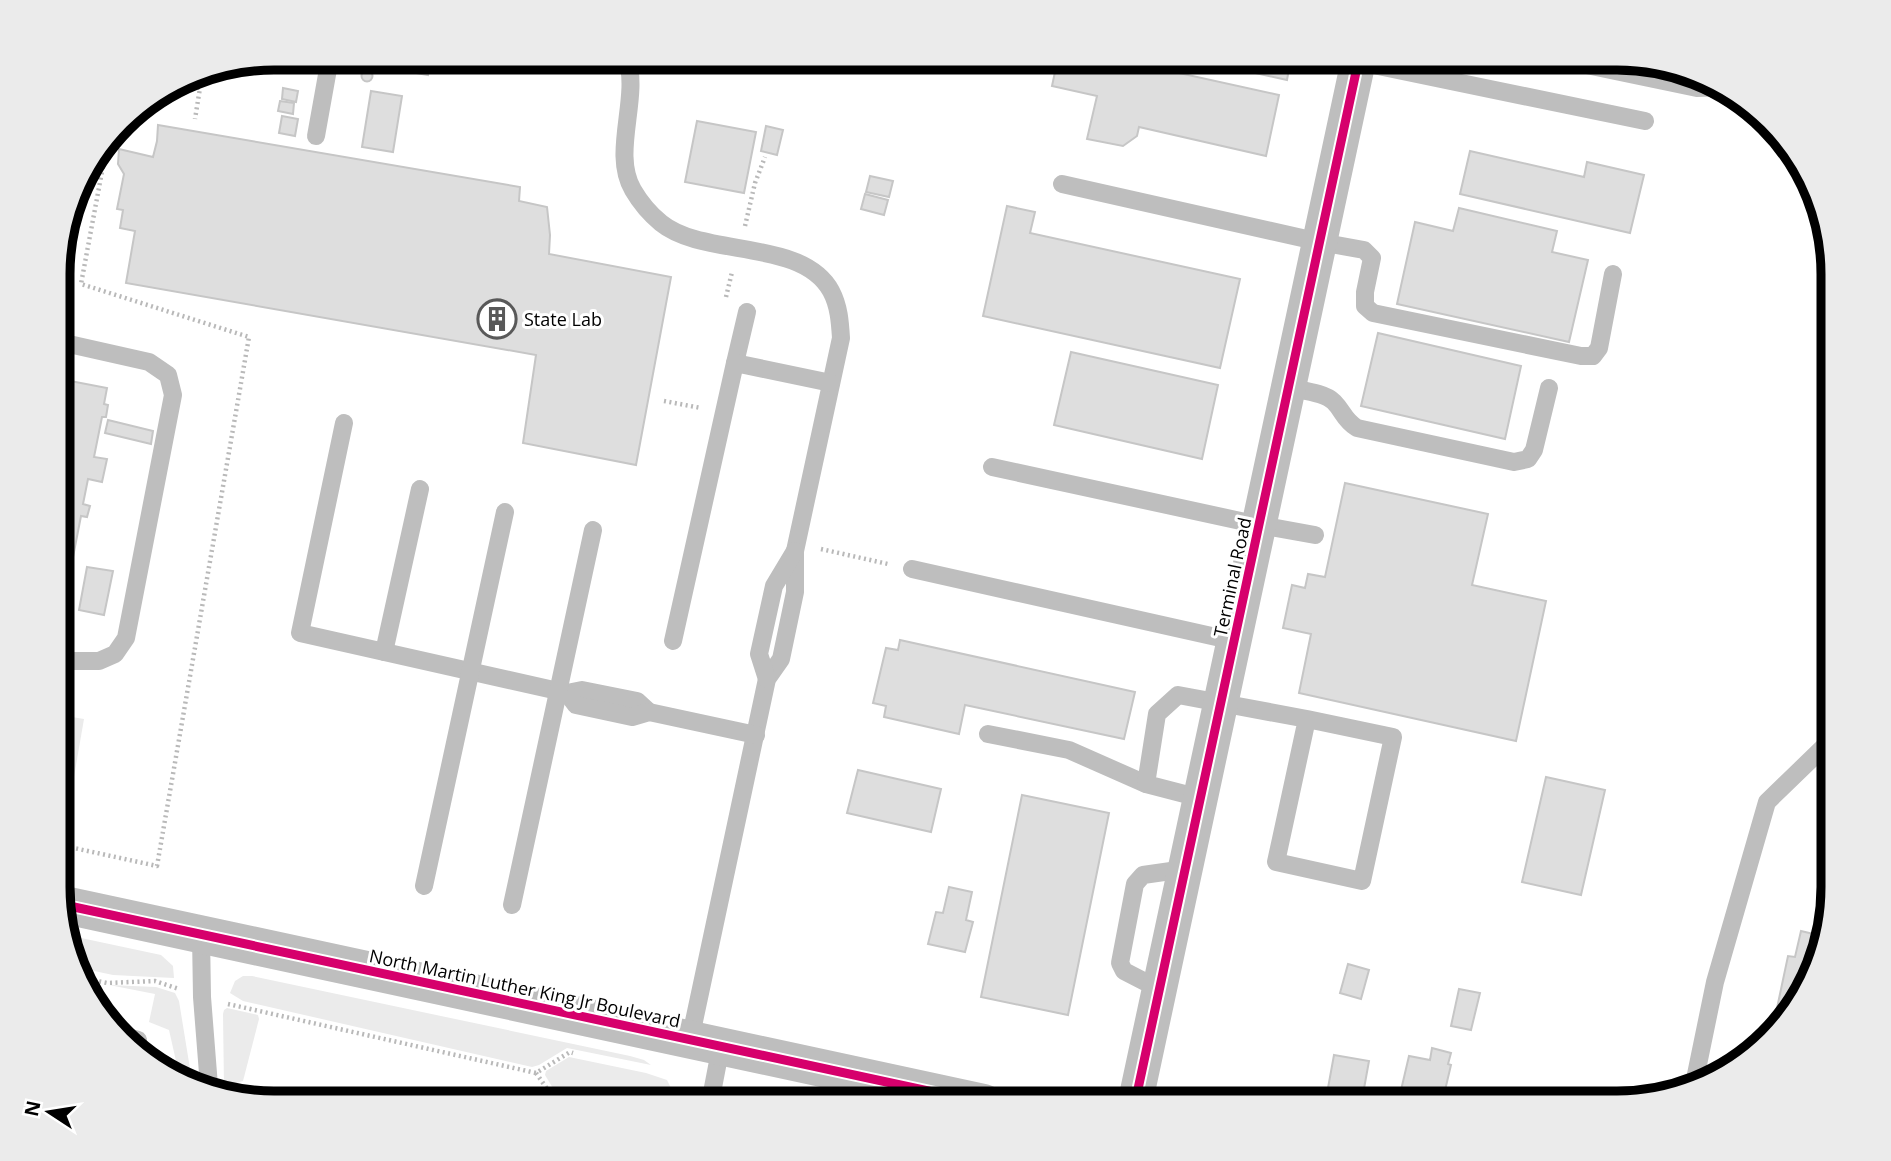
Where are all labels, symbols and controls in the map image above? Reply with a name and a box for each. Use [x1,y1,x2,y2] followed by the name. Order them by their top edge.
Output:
[476,298,518,340] building icon: State Lab
[524,307,602,331] place label: State Lab
[1208,515,1256,639] street label: Terminal Road
[367,943,683,1033] street label: North Martin Luther King Jr Boulevard
[14,1077,84,1147] north arrow
[18,1098,47,1119] text: N

